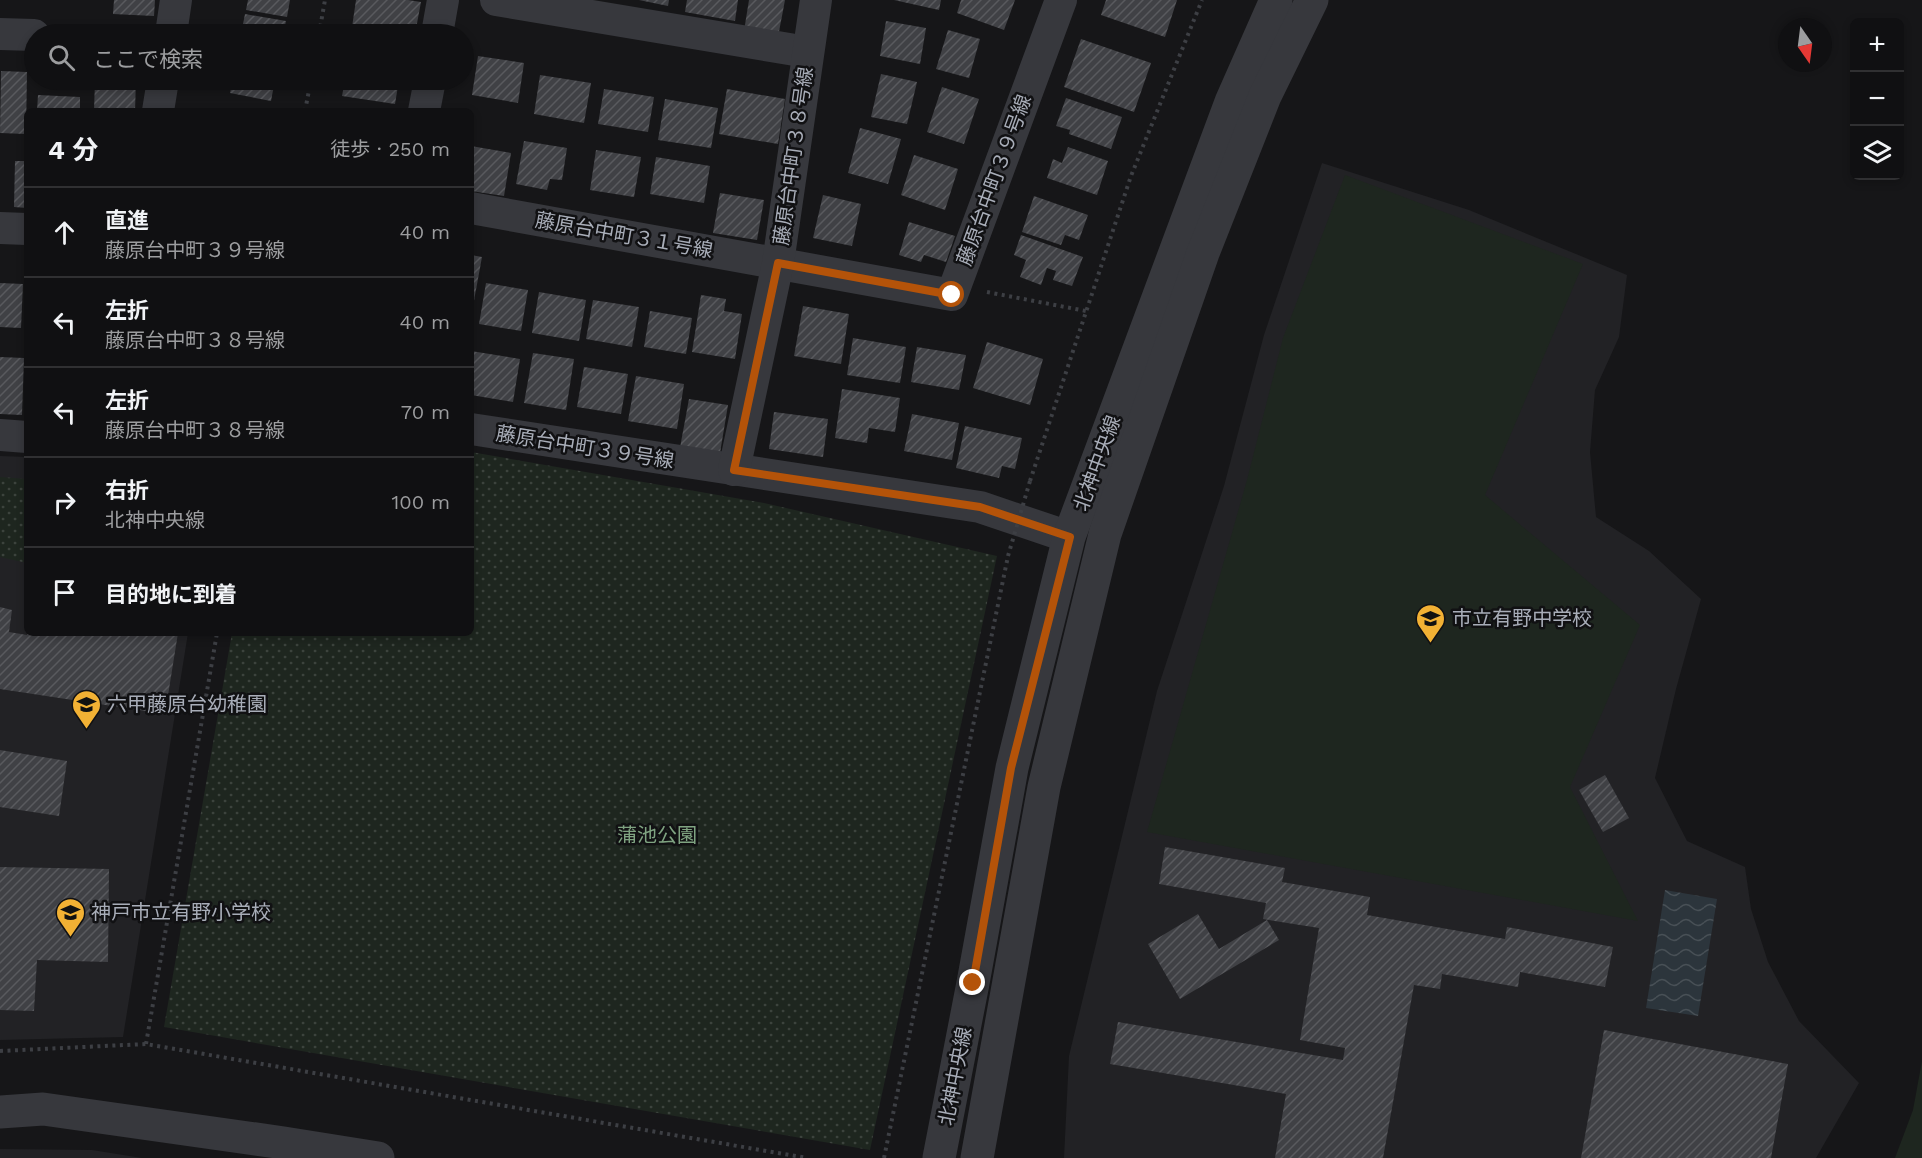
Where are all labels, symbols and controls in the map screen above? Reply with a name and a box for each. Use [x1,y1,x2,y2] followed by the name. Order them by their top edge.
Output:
[1778,18,1832,72] north arrow
[1850,18,1904,180] map controls
[1850,18,1904,72] button: +
[24,24,474,90] search box
[45,41,78,74] icon: search
[93,47,203,72] text: ここで検索
[769,65,817,247] street label: 藤原台中町３８号線
[1850,72,1904,126] button: −
[952,91,1036,269] street label: 藤原台中町３９号線
[1850,126,1904,180] button: layers
[48,135,98,165] text: 4 分
[330,137,450,161] text: 徒歩 · 250 m
[105,208,149,233] text: 直進
[533,208,715,262] street label: 藤原台中町３１号線
[48,216,81,249] icon: ahead
[399,220,450,244] text: 40 m
[105,238,285,262] text: 藤原台中町３９号線
[938,281,964,307] route start
[105,298,149,323] text: 左折
[48,306,81,339] icon: left
[399,310,450,334] text: 40 m
[105,328,285,352] text: 藤原台中町３８号線
[105,388,149,413] text: 左折
[48,396,81,429] icon: left
[401,400,450,424] text: 70 m
[1069,412,1125,514] street label: 北神中央線
[105,418,285,442] text: 藤原台中町３８号線
[494,421,676,473] street label: 藤原台中町３９号線
[105,478,149,503] text: 右折
[48,486,81,519] icon: right
[391,490,450,514] text: 100 m
[105,508,205,532] text: 北神中央線
[48,576,81,609] icon: arrive
[105,582,237,607] text: 目的地に到着
[1415,602,1447,644] school or university icon: 市立有野中学校
[1452,606,1592,630] place label: 市立有野中学校
[70,688,102,730] school or university icon: 六甲藤原台幼稚園
[107,692,267,716] place label: 六甲藤原台幼稚園
[617,823,697,847] park label: 蒲池公園
[54,896,86,938] school or university icon: 神戸市立有野小学校
[91,900,271,924] place label: 神戸市立有野小学校
[959,969,985,995] route end
[934,1025,976,1127] street label: 北神中央線

